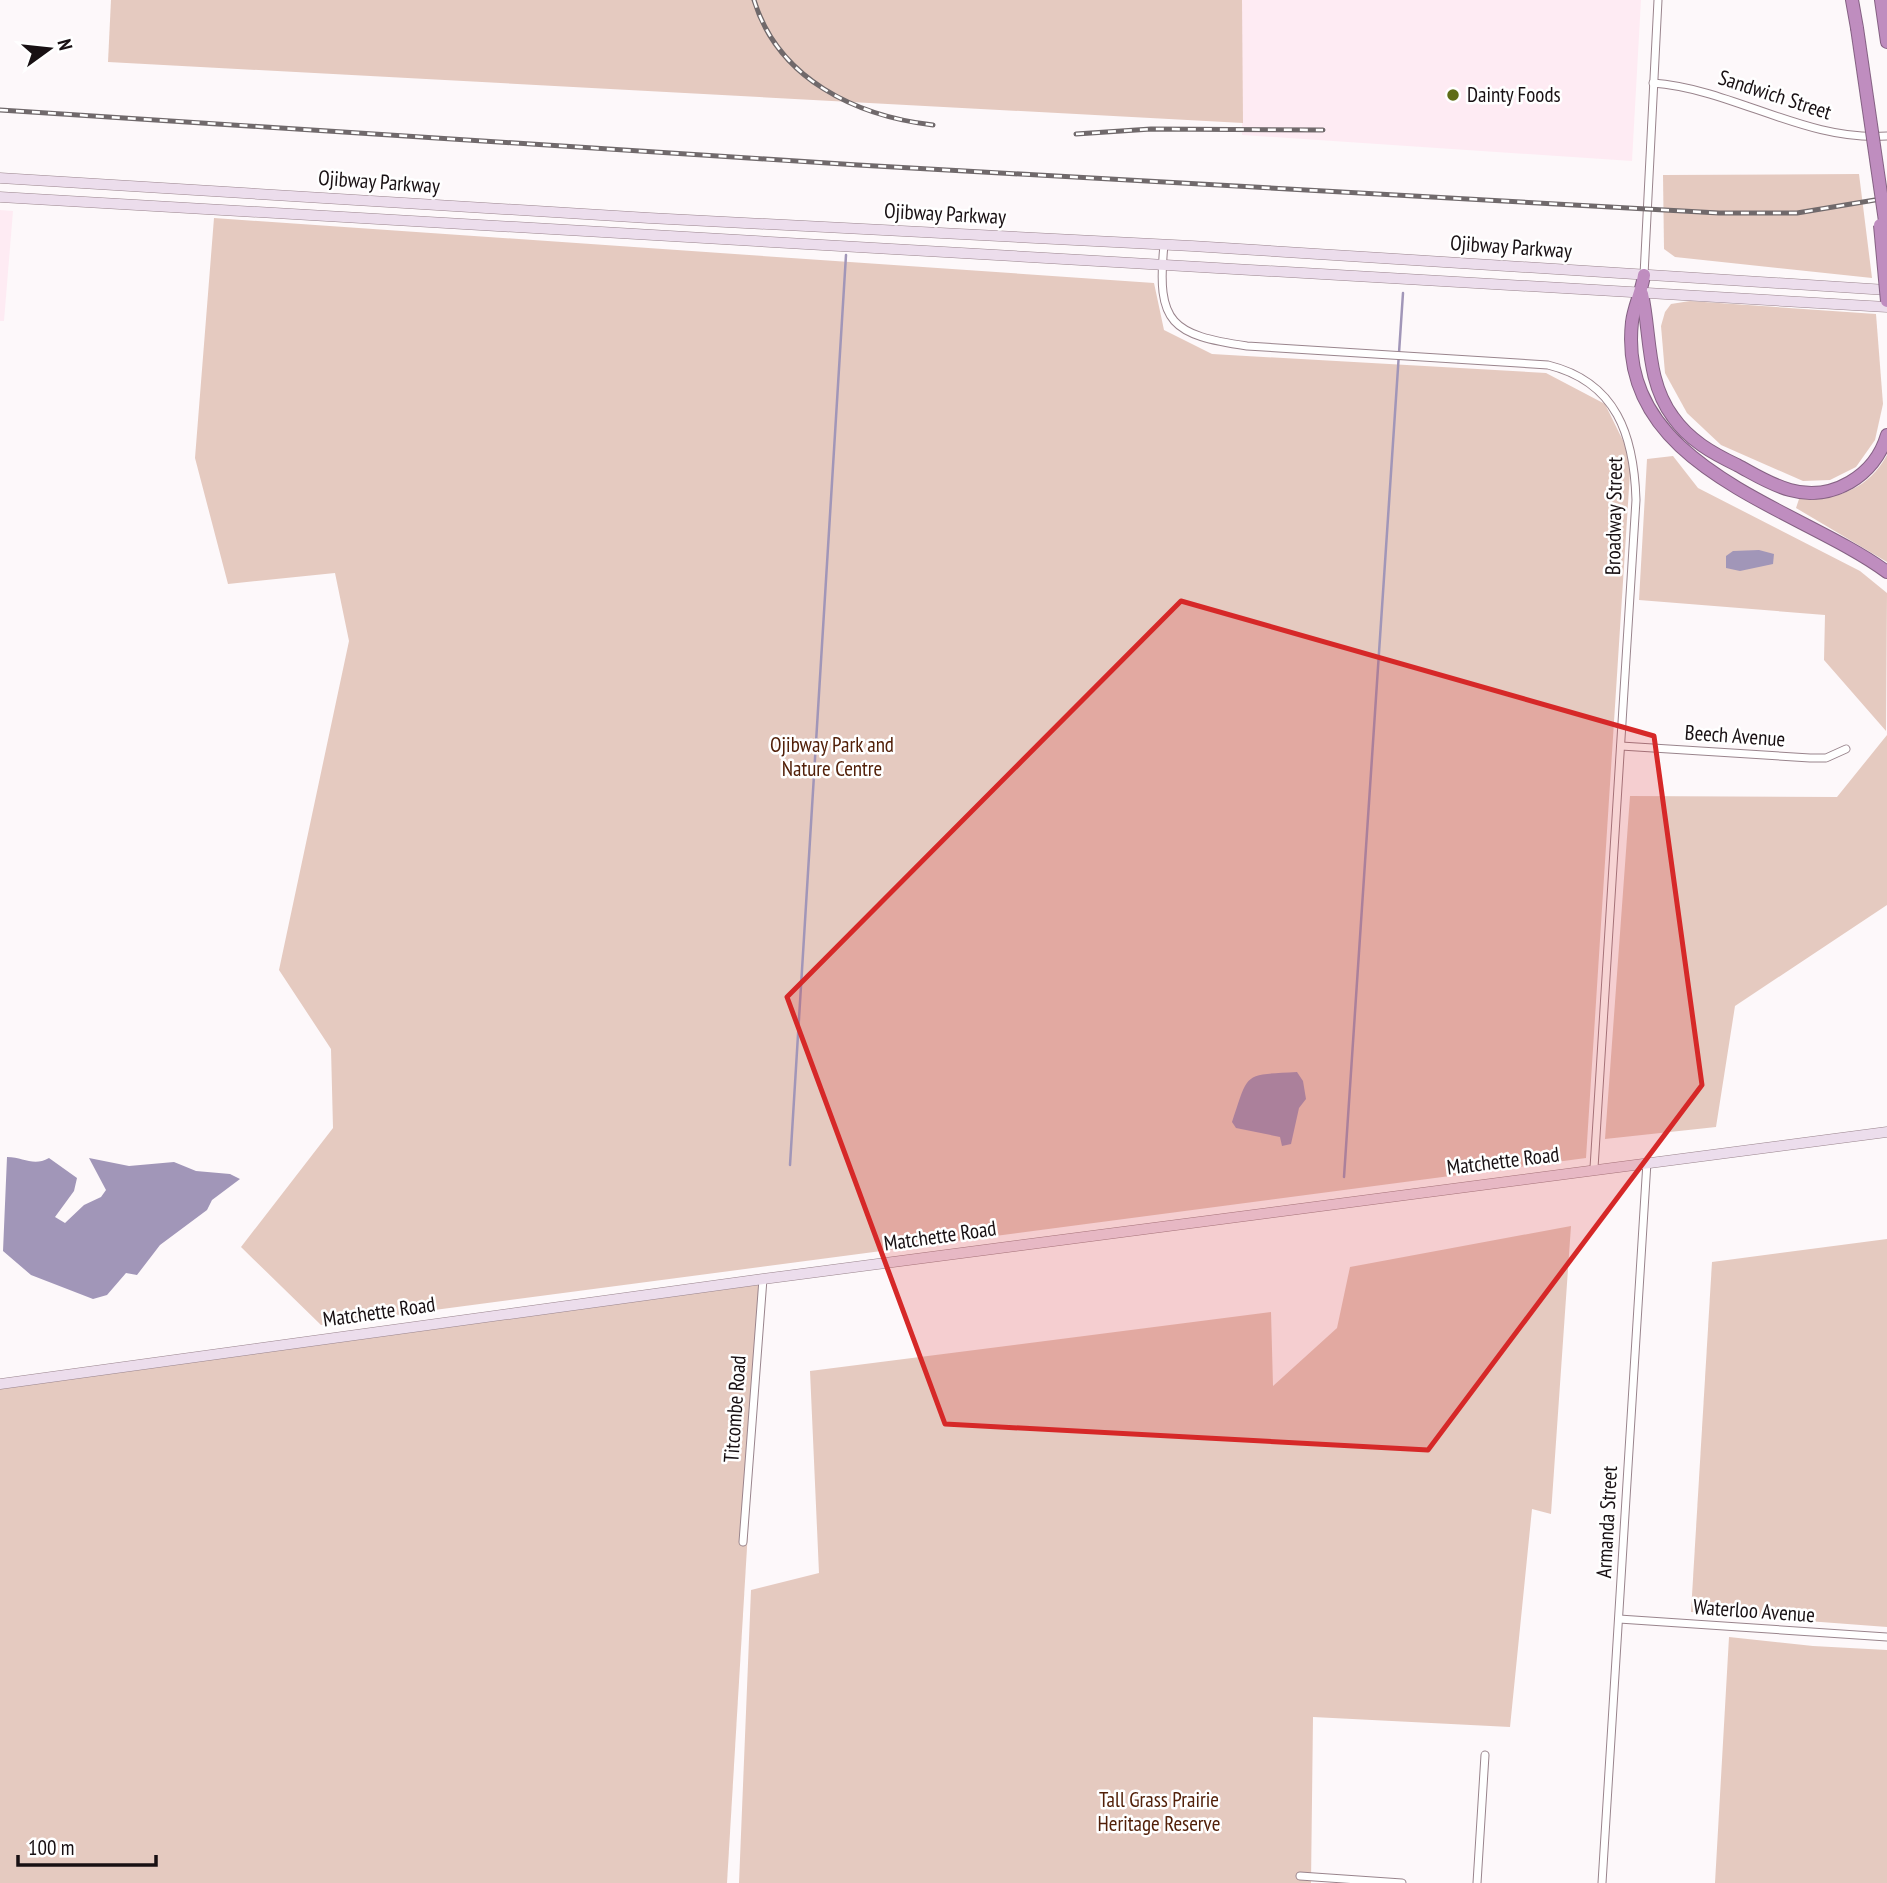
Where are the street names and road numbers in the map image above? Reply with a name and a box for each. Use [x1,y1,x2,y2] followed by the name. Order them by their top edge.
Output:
[1715,64,1835,126] street label: Sandwich Street
[317,164,441,199] street label: Ojibway Parkway
[883,197,1007,230] street label: Ojibway Parkway
[1449,229,1573,264] street label: Ojibway Parkway
[1599,456,1628,575] street label: Broadway Street
[1684,719,1786,752] street label: Beech Avenue
[1445,1140,1561,1181] street label: Matchette Road
[882,1214,998,1257] street label: Matchette Road
[321,1290,437,1333] street label: Matchette Road
[717,1354,752,1464] street label: Titcombe Road
[1590,1465,1623,1579] street label: Armanda Street
[1692,1593,1816,1628] street label: Waterloo Avenue

